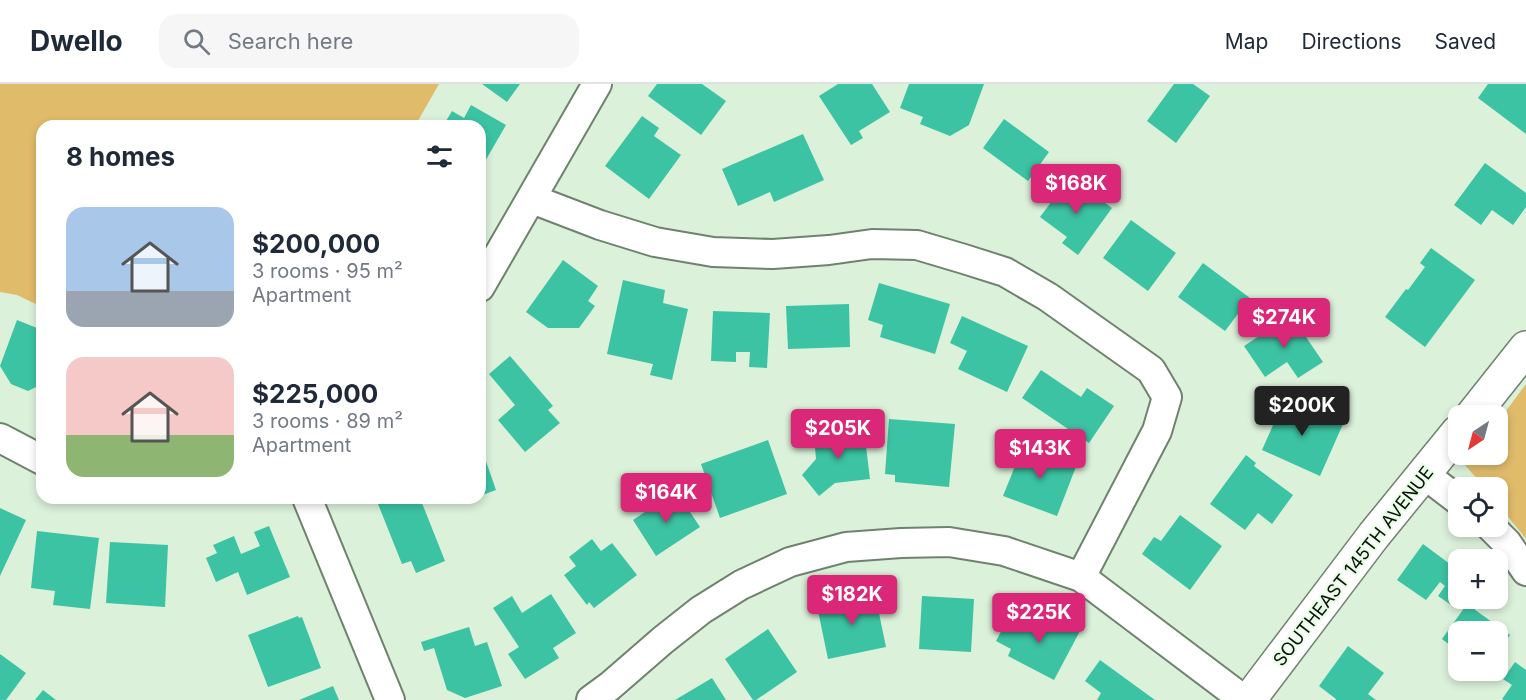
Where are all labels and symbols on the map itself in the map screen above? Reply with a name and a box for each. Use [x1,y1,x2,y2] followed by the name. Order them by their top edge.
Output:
[1034,164,1118,215] pin: $168K
[1242,298,1326,349] pin: $274K
[1260,386,1344,437] pin: $200K
[1448,405,1508,465] north arrow
[796,409,880,460] pin: $205K
[998,429,1082,480] pin: $143K
[1269,462,1437,670] street label: SOUTHEAST 145TH AVENUE
[624,473,708,524] pin: $164K
[810,575,894,626] pin: $182K
[997,593,1081,644] pin: $225K

